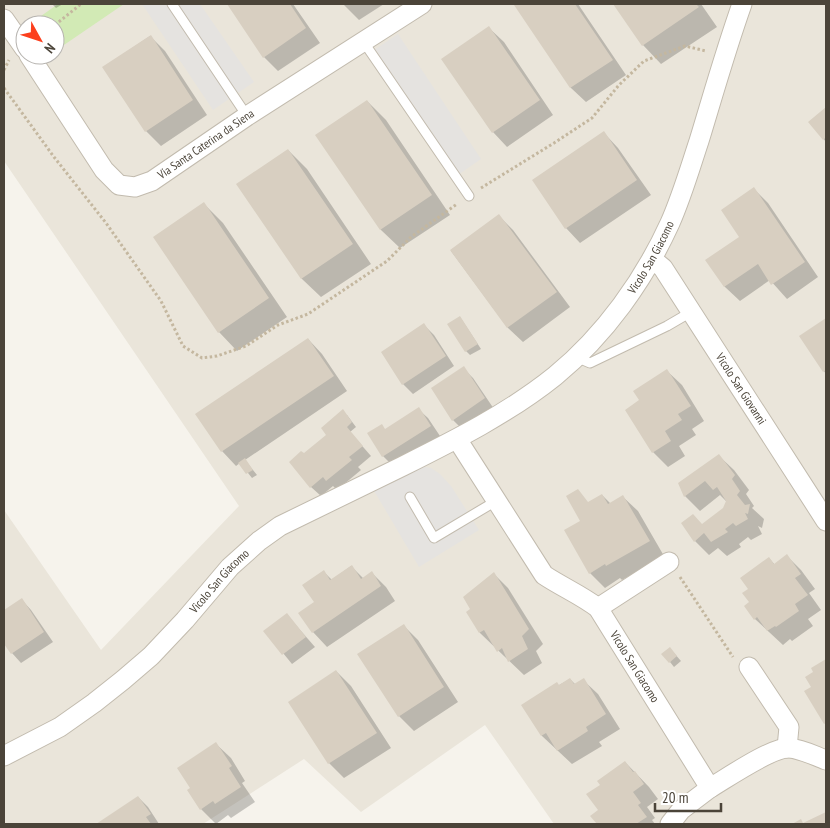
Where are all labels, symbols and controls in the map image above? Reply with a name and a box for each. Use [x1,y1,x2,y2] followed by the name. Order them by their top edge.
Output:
[15,15,65,65] north arrow
[41,40,59,57] text: N
[154,105,257,183] street label: Via Santa Caterina da Siena
[624,218,677,297] street label: Vicolo San Giacomo
[712,349,770,427] street label: Vicolo San Giovanni
[186,546,252,617] street label: Vicolo San Giacomo
[607,627,663,705] street label: Vicolo San Giacomo
[655,780,721,812] scale bar
[662,788,688,807] text: 20 m

